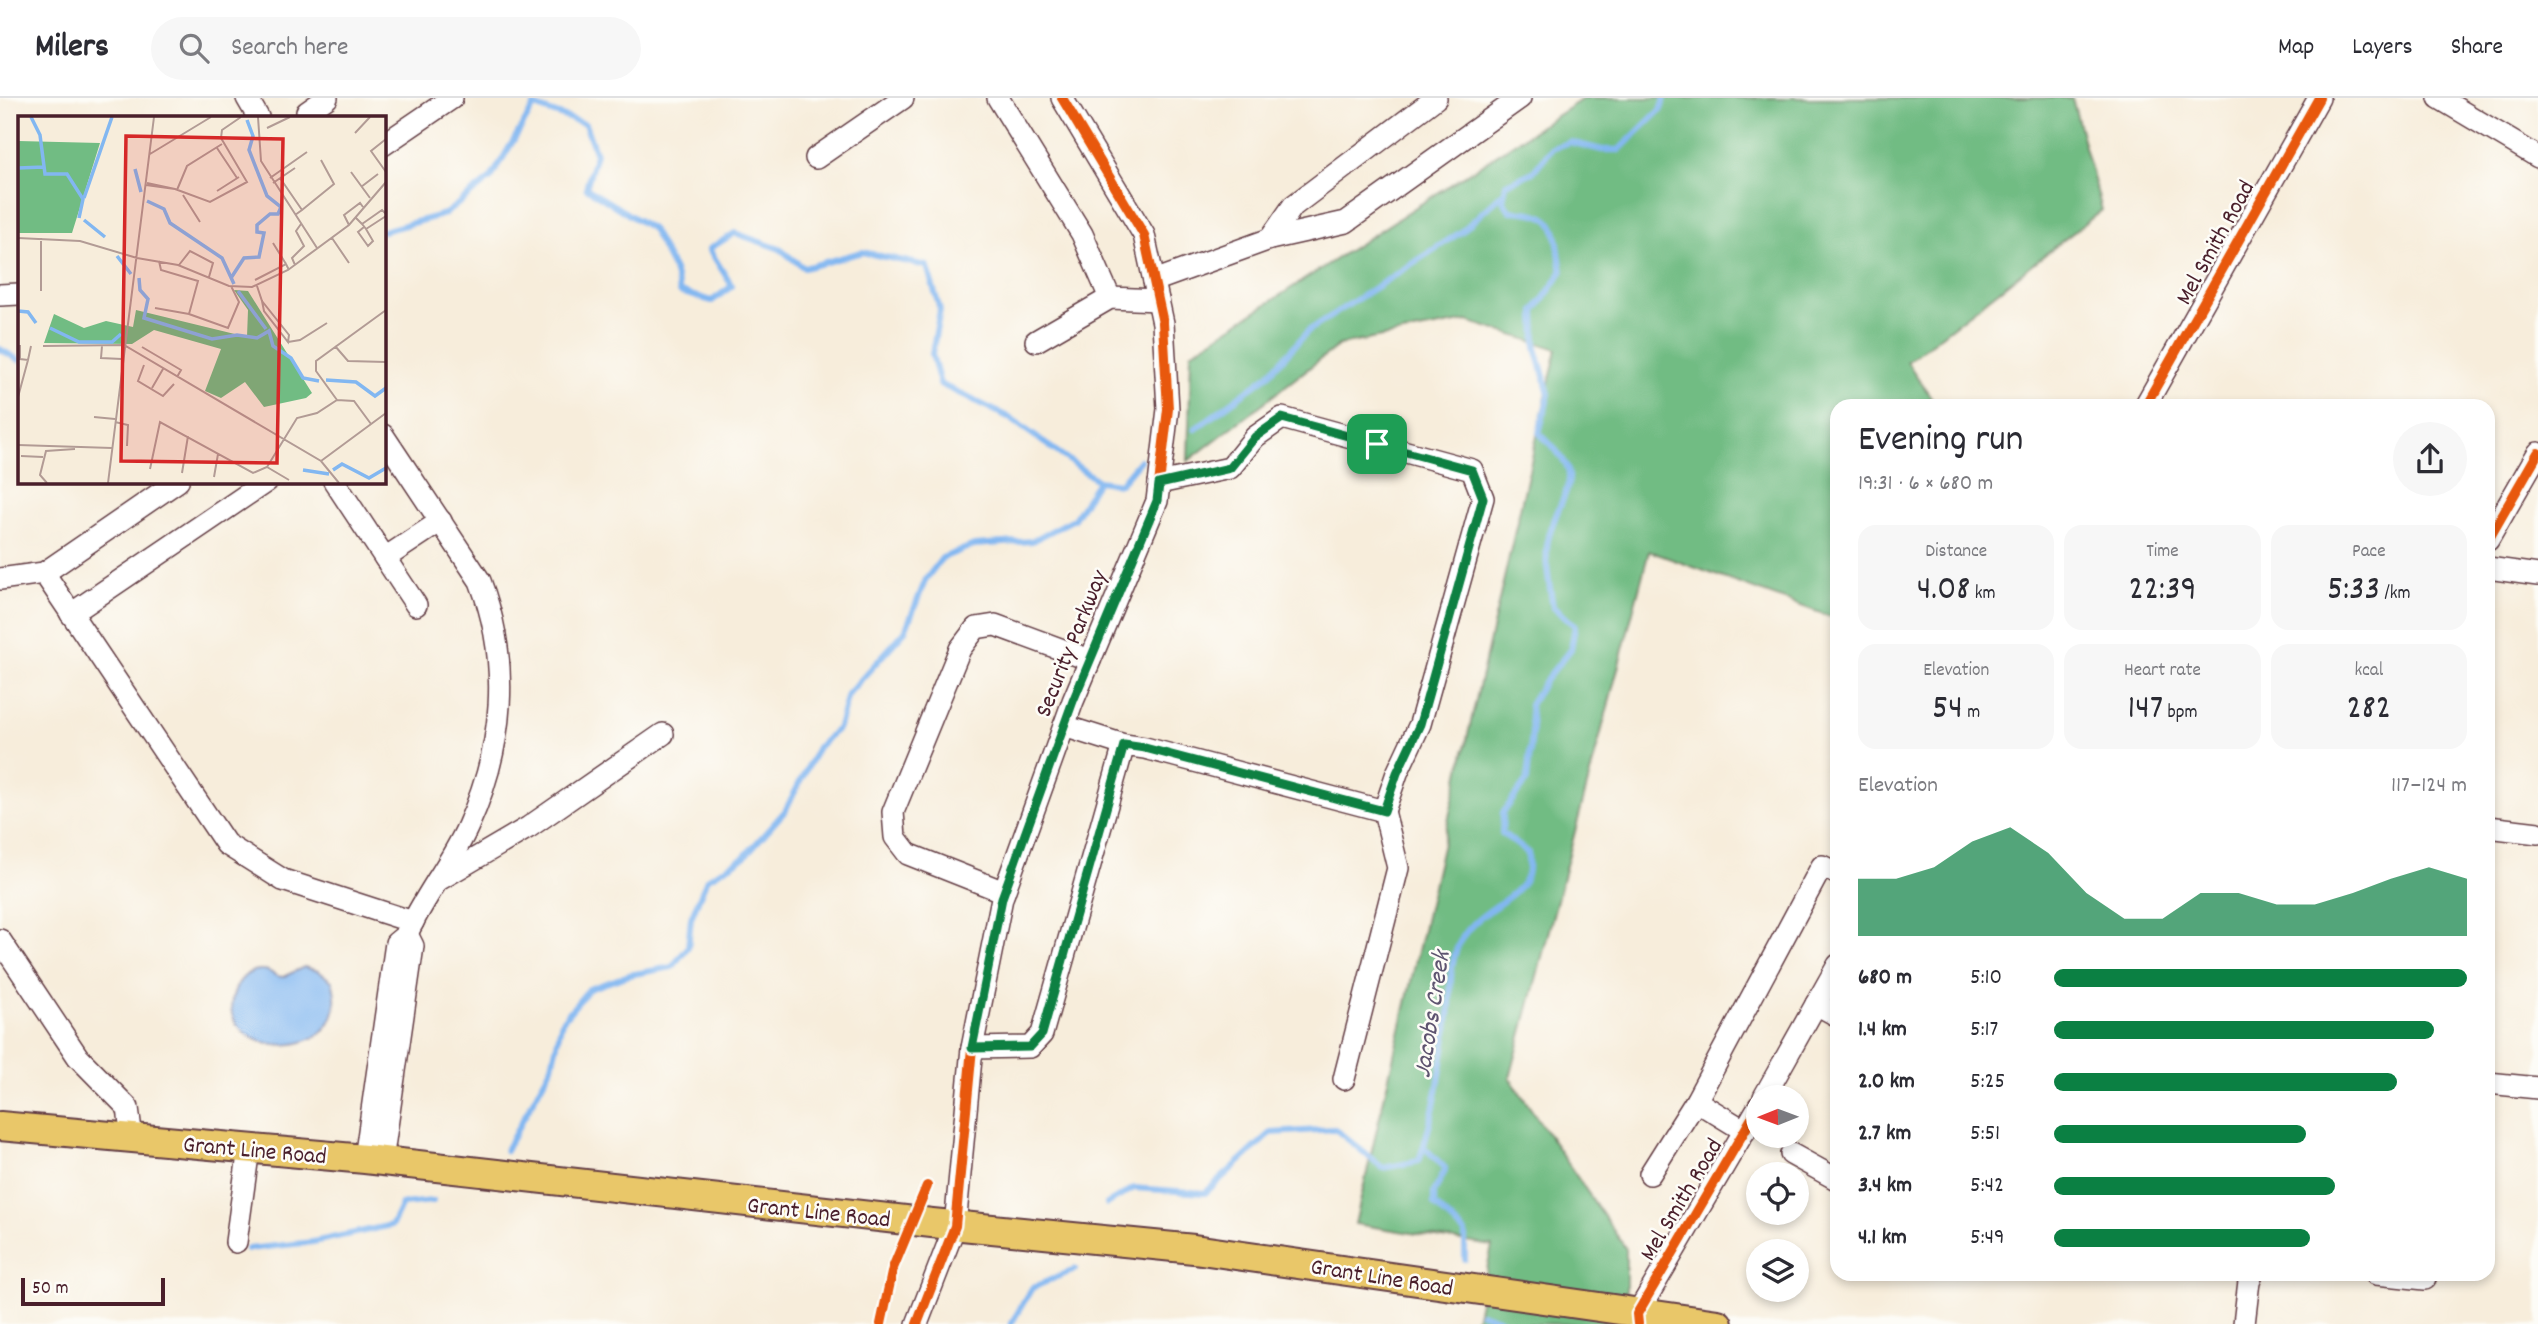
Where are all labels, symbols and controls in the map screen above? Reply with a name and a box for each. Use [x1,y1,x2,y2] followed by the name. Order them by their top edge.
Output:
[151,17,641,80] search box
[35,25,109,72] text: Milers
[175,29,213,67] icon: search
[231,30,348,67] text: Search here
[2278,31,2314,65] text: Map
[2352,31,2413,65] text: Layers
[2451,31,2503,65] text: Share
[18,116,385,483] inset map
[2168,175,2265,312] street label: Mel Smith Road
[1347,414,1407,474] pin
[1858,414,2023,469] text: Evening run
[2393,422,2467,496] button: share
[1358,425,1396,463] icon: arrive
[1858,468,1993,501] text: 19:31 · 6 × 680 m
[1925,539,1987,566] text: Distance
[2146,539,2179,566] text: Time
[2352,539,2386,566] text: Pace
[1028,564,1118,723] street label: Security Parkway
[1917,566,1970,616] text: 4.08
[2129,566,2196,616] text: 22:39
[2327,566,2380,616] text: 5:33
[1970,581,1995,608] text: km
[2380,581,2411,608] text: /km
[1923,658,1989,685] text: Elevation
[2124,658,2201,685] text: Heart rate
[2354,658,2383,685] text: kcal
[1932,685,1963,735] text: 54
[2127,685,2163,735] text: 147
[2347,685,2391,735] text: 282
[1963,700,1980,727] text: m
[2163,700,2197,727] text: bpm
[1858,770,1938,803] text: Elevation
[2391,770,2467,803] text: 117–124 m
[1405,946,1462,1081] water label: Jacobs Creek
[1858,962,1912,995] text: 680 m
[1970,962,2002,995] text: 5:10
[1858,1014,1907,1047] text: 1.4 km
[1970,1014,1998,1047] text: 5:17
[1858,1066,1915,1099] text: 2.0 km
[1970,1066,2005,1099] text: 5:25
[1746,1085,1810,1148] north arrow
[1746,1085,1809,1302] map controls
[1858,1118,1911,1151] text: 2.7 km
[1970,1118,2000,1151] text: 5:51
[182,1129,328,1175] street label: Grant Line Road
[1633,1133,1733,1268] street label: Mel Smith Road
[1746,1162,1809,1225] button: locate
[1858,1170,1912,1203] text: 3.4 km
[1970,1170,2004,1203] text: 5:42
[745,1190,892,1238] street label: Grant Line Road
[1858,1222,1907,1255] text: 4.1 km
[1970,1222,2005,1255] text: 5:49
[1746,1239,1809,1302] button: layers
[1308,1251,1455,1307] street label: Grant Line Road
[21,1275,164,1307] scale bar
[32,1276,69,1303] text: 50 m

